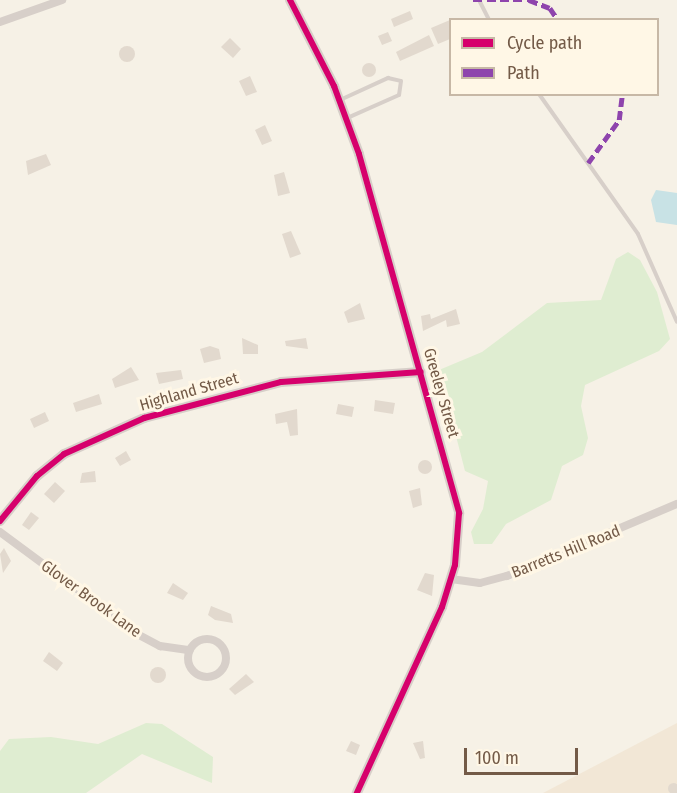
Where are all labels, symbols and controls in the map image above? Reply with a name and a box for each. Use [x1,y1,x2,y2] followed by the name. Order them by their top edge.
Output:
[449,18,659,96] legend
[507,32,582,54] text: Cycle path
[507,62,540,84] text: Path
[419,346,463,440] street label: Greeley Street
[137,369,241,415] street label: Highland Street
[509,521,623,583] street label: Barretts Hill Road
[37,556,145,642] street label: Glover Brook Lane
[467,736,581,774] scale bar
[475,747,519,769] text: 100 m

